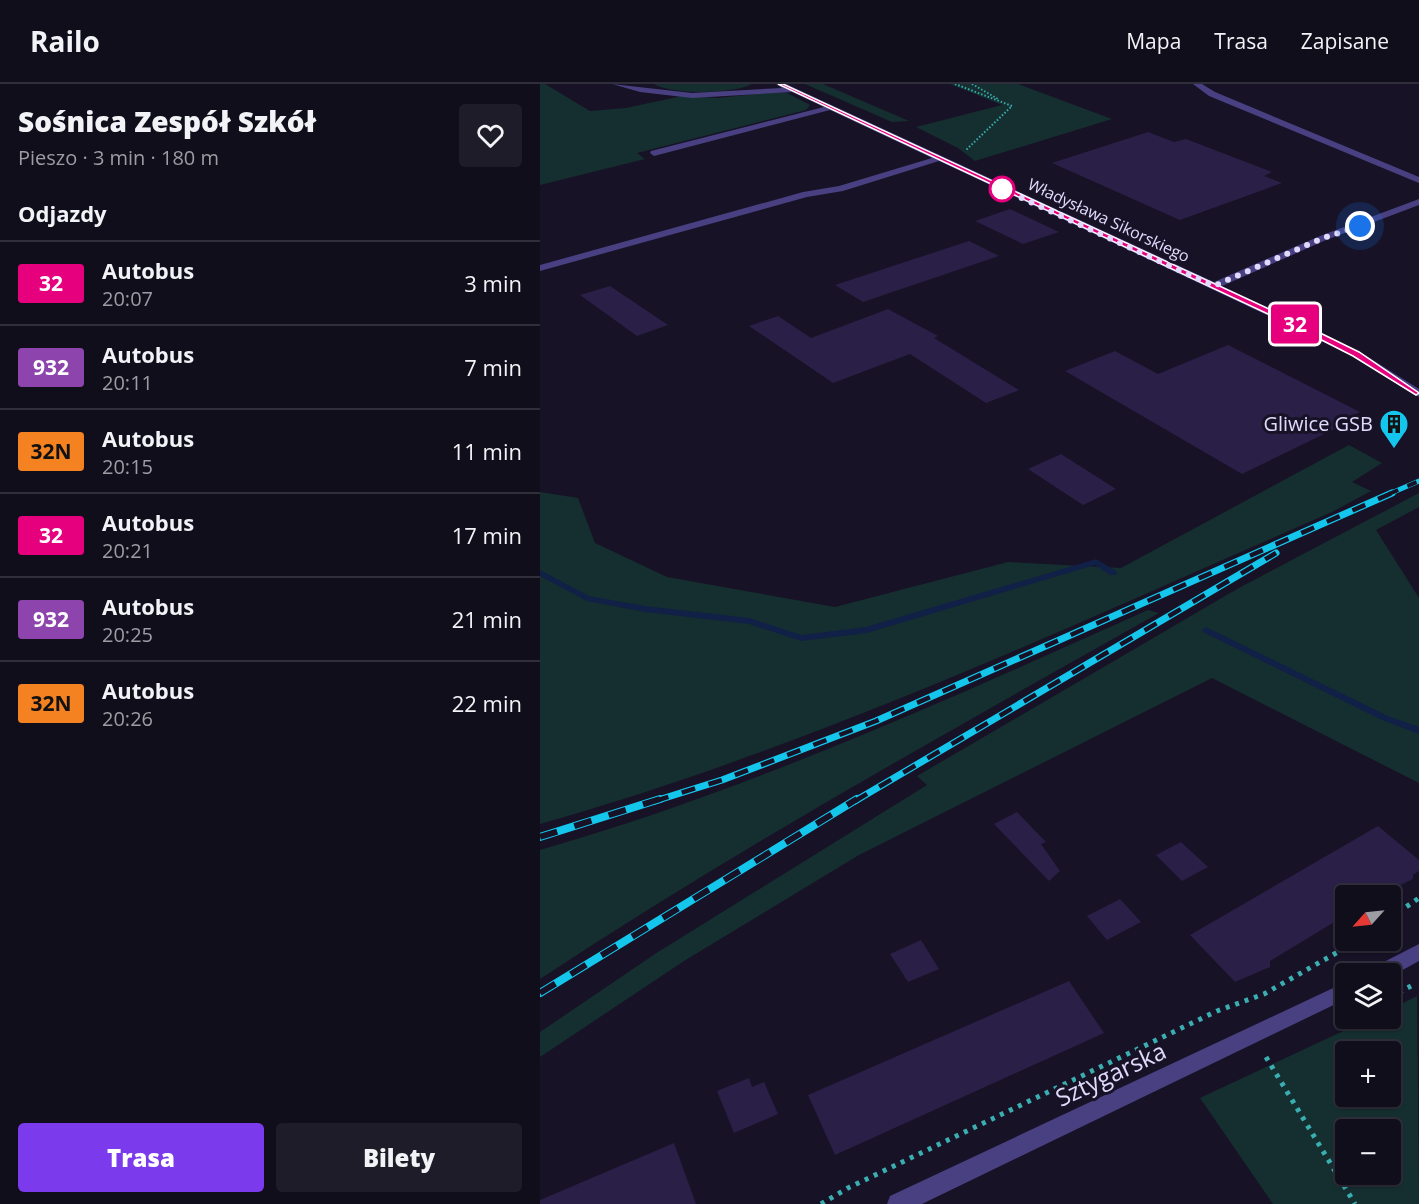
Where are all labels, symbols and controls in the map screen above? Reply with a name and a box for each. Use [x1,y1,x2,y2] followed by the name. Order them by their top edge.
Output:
[30,22,100,60] text: Railo
[1126,27,1181,55] text: Mapa
[1214,27,1268,55] text: Trasa
[1301,27,1389,55] text: Zapisane
[18,102,316,140] text: Sośnica Zespół Szkół
[459,104,522,167] button: heart
[18,144,219,171] text: Pieszo · 3 min · 180 m
[1024,173,1194,267] street label: Władysława Sikorskiego
[989,176,1015,202] unlabelled marker
[18,198,107,228] text: Odjazdy
[1345,211,1375,241] your location
[102,255,194,285] text: Autobus
[464,268,522,298] text: 3 min
[39,269,63,297] text: 32
[102,285,153,312] text: 20:07
[1268,304,1322,344] line badge: 32
[1283,310,1307,338] text: 32
[102,339,194,369] text: Autobus
[464,352,522,382] text: 7 min
[33,353,69,381] text: 932
[102,369,153,396] text: 20:11
[1378,408,1410,450] building icon: Gliwice GSB
[1263,410,1373,437] place label: Gliwice GSB
[102,423,194,453] text: Autobus
[452,436,522,466] text: 11 min
[30,437,72,465] text: 32N
[102,453,153,480] text: 20:15
[102,507,194,537] text: Autobus
[452,520,522,550] text: 17 min
[39,521,63,549] text: 32
[102,537,153,564] text: 20:21
[102,591,194,621] text: Autobus
[452,604,522,634] text: 21 min
[33,605,69,633] text: 932
[102,621,153,648] text: 20:25
[102,675,194,705] text: Autobus
[452,688,522,718] text: 22 min
[30,689,72,717] text: 32N
[102,705,153,732] text: 20:26
[1335,885,1401,951] north arrow
[1335,885,1401,1185] map controls
[1335,963,1401,1029] button: layers
[1050,1034,1171,1114] street label: Sztygarska
[1335,1041,1401,1107] button: +
[1335,1119,1401,1185] button: −
[18,1123,264,1192] button: Trasa
[276,1123,522,1192] button: Bilety

